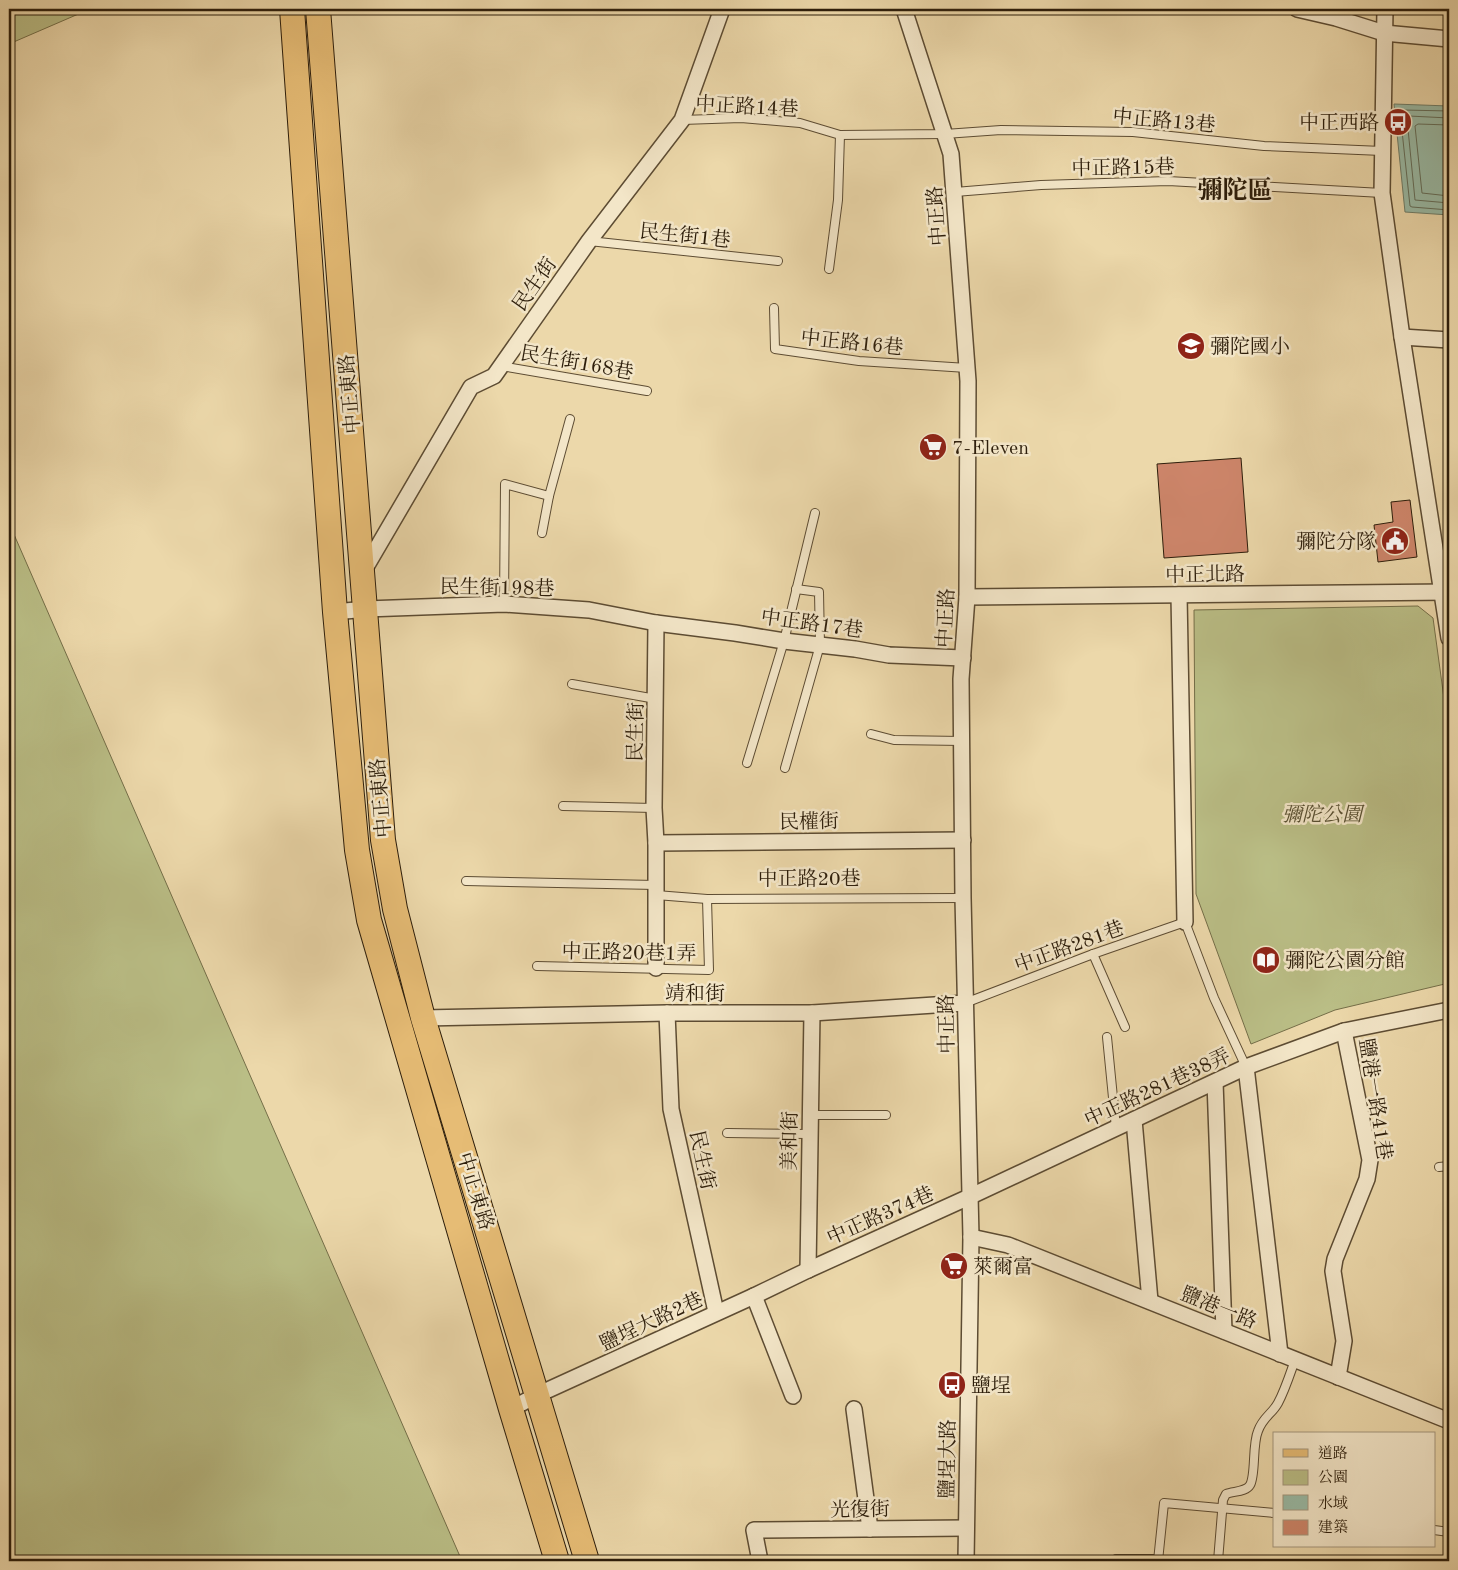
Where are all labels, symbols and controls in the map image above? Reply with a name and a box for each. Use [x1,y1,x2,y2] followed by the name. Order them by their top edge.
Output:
[695,93,799,121] street label: 中正路14巷
[1112,106,1216,136] street label: 中正路13巷
[1383,107,1413,137] bus stop icon: 中正西路
[1299,112,1379,134] place label: 中正西路
[1071,156,1175,180] street label: 中正路15巷
[1197,176,1273,204] district label: 彌陀區
[924,185,950,247] street label: 中正路
[638,220,732,252] street label: 民生街1巷
[509,254,561,315] street label: 民生街
[799,327,904,359] street label: 中正路16巷
[1176,331,1206,361] school or university icon: 彌陀國小
[1210,336,1290,358] place label: 彌陀國小
[518,342,635,384] street label: 民生街168巷
[336,353,364,435] street label: 中正東路
[918,432,948,462] supermarket icon: 7-Eleven
[952,439,1029,459] place label: 7-Eleven
[1380,526,1410,556] public building icon: 彌陀分隊
[1296,530,1376,553] place label: 彌陀分隊
[1165,563,1245,587] street label: 中正北路
[439,576,555,600] street label: 民生街198巷
[933,588,959,649] street label: 中正路
[759,606,864,642] street label: 中正路17巷
[624,702,648,762] street label: 民生街
[367,757,395,839] street label: 中正東路
[1282,804,1365,826] park label: 彌陀公園
[779,810,839,834] street label: 民權街
[757,868,861,890] street label: 中正路20巷
[1012,917,1127,977] street label: 中正路281巷
[561,941,697,965] street label: 中正路20巷1弄
[1251,945,1281,975] library icon: 彌陀公園分館
[1285,950,1405,972] place label: 彌陀公園分館
[665,983,725,1005] street label: 靖和街
[935,994,959,1054] street label: 中正路
[1355,1037,1396,1162] street label: 鹽港一路41巷
[1081,1045,1234,1131] street label: 中正路281巷38弄
[778,1111,802,1171] street label: 美和街
[685,1129,719,1192] street label: 民生街
[453,1150,497,1233] street label: 中正東路
[823,1183,937,1249] street label: 中正路374巷
[939,1251,969,1281] supermarket icon: 萊爾富
[973,1255,1033,1278] place label: 萊爾富
[1177,1283,1260,1333] street label: 鹽港一路
[596,1288,707,1355] street label: 鹽埕大路2巷
[937,1370,967,1400] bus stop icon: 鹽埕
[971,1375,1011,1397] place label: 鹽埕
[936,1419,960,1499] street label: 鹽埕大路
[1273,1432,1436,1548] legend
[1318,1445,1348,1462] text: 道路
[1318,1469,1348,1486] text: 公園
[1318,1495,1348,1512] text: 水域
[830,1498,890,1522] street label: 光復街
[1318,1519,1348,1536] text: 建築

